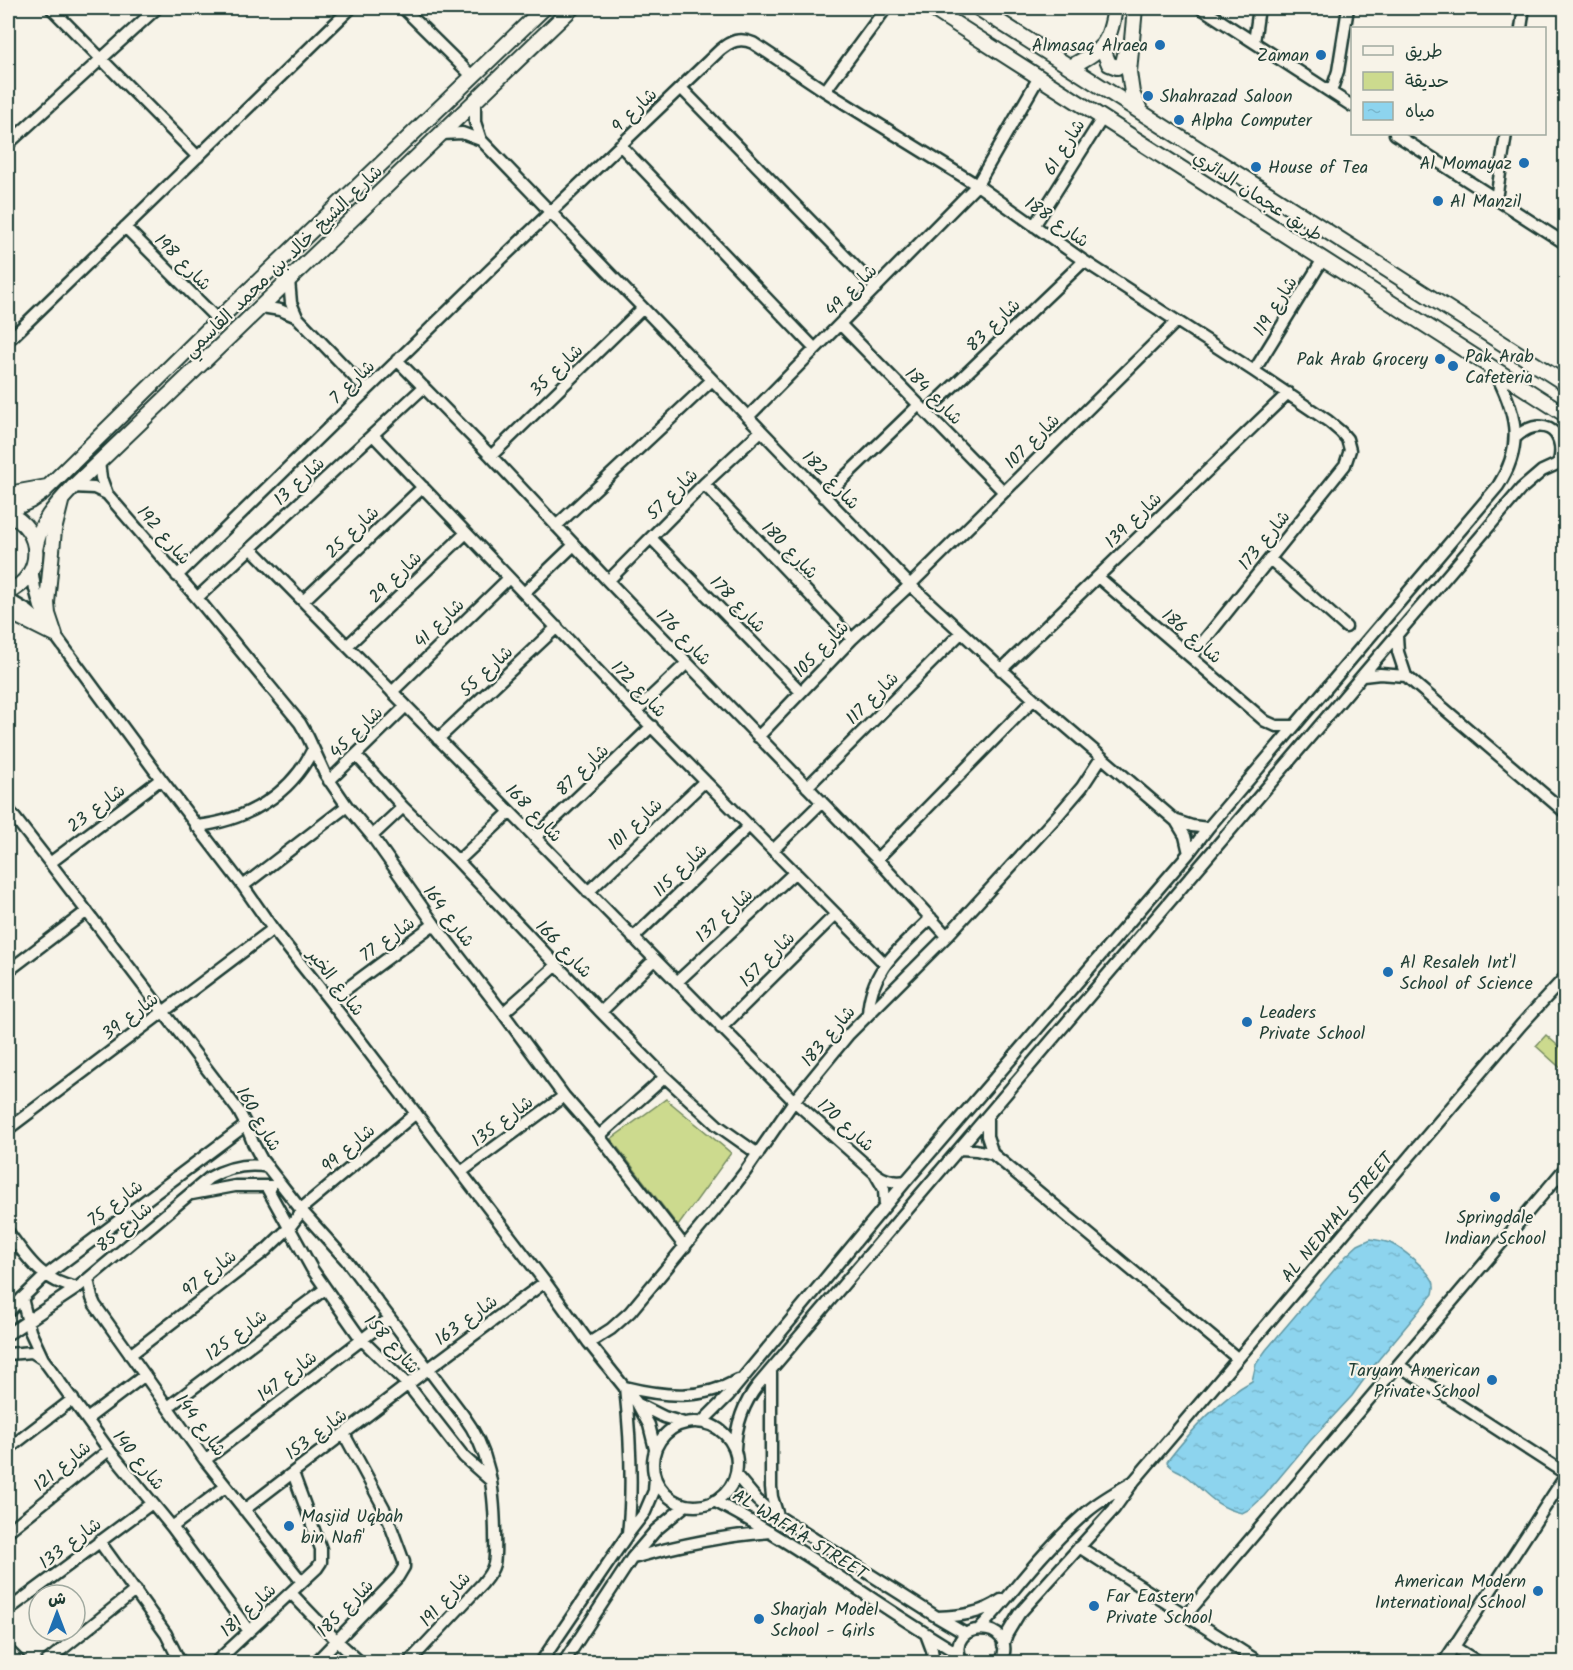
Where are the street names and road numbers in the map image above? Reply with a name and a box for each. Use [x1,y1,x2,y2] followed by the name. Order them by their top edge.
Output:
[605,82,665,141] street label: شارع 9
[1037,114,1094,182] street label: شارع 61
[1186,144,1328,250] street label: طريق عجمان الدائري
[178,159,390,366] street label: شارع الشيخ خالد بن محمد القاسمي
[1018,190,1095,256] street label: شارع 188
[146,228,217,299] street label: شارع 198
[819,258,885,324] street label: شارع 49
[1246,271,1306,343] street label: شارع 119
[960,292,1028,360] street label: شارع 83
[523,338,591,404] street label: شارع 35
[323,354,383,412] street label: شارع 7
[897,361,969,433] street label: شارع 184
[998,407,1068,477] street label: شارع 107
[794,445,866,517] street label: شارع 182
[267,450,333,514] street label: شارع 13
[640,462,706,528] street label: شارع 57
[1098,486,1170,556] street label: شارع 139
[129,500,197,572] street label: شارع 192
[319,500,387,567] street label: شارع 25
[1232,504,1299,577] street label: شارع 173
[754,515,824,587] street label: شارع 180
[362,545,430,611] street label: شارع 29
[702,569,772,641] street label: شارع 178
[408,592,472,656] street label: شارع 41
[1154,602,1228,672] street label: شارع 186
[648,603,718,673] street label: شارع 176
[787,615,857,685] street label: شارع 105
[453,639,521,705] street label: شارع 55
[603,655,673,726] street label: شارع 172
[840,666,907,733] street label: شارع 117
[323,700,391,766] street label: شارع 45
[549,738,617,804] street label: شارع 87
[61,777,132,841] street label: شارع 23
[497,778,569,850] street label: شارع 168
[602,792,670,858] street label: شارع 101
[647,837,715,905] street label: شارع 115
[415,880,481,954] street label: شارع 164
[689,881,761,951] street label: شارع 137
[354,910,422,970] street label: شارع 77
[528,914,598,986] street label: شارع 166
[733,925,803,995] street label: شارع 157
[298,941,371,1023] street label: شارع الخير
[96,986,166,1048] street label: شارع 39
[795,1000,864,1074] street label: شارع 183
[227,1082,288,1158] street label: شارع 160
[466,1089,540,1155] street label: شارع 135
[810,1092,880,1160] street label: شارع 170
[315,1118,383,1181] street label: شارع 99
[1275,1145,1402,1290] street label: AL NEDHAL STREET
[82,1173,150,1235] street label: شارع 75
[90,1196,160,1261] street label: شارع 85
[176,1243,244,1305] street label: شارع 97
[429,1288,505,1354] street label: شارع 163
[199,1303,274,1369] street label: شارع 125
[356,1308,426,1382] street label: شارع 158
[251,1344,324,1410] street label: شارع 147
[167,1388,233,1463] street label: شارع 144
[280,1402,354,1468] street label: شارع 153
[104,1424,171,1498] street label: شارع 140
[27,1435,98,1500] street label: شارع 121
[726,1482,874,1589] street label: AL WAFA'A STREET
[33,1511,109,1578] street label: شارع 133
[413,1566,479,1634] street label: شارع 191
[311,1573,382,1645] street label: شارع 185
[214,1577,284,1645] street label: شارع 181

